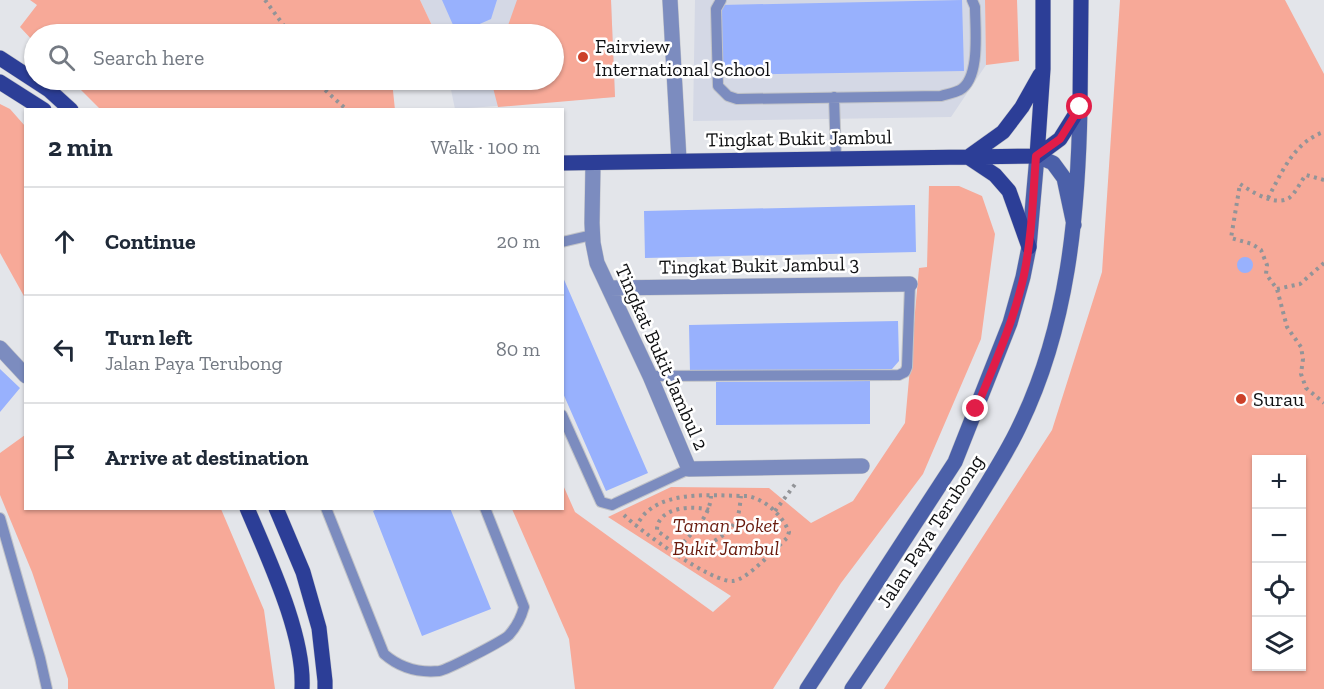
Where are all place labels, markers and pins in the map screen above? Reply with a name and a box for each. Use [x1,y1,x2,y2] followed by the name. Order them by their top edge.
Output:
[595,34,770,81] place label: Fairview International School
[576,50,590,64] marker: Fairview International School
[1253,387,1304,411] place label: Surau
[1234,392,1248,406] marker: Surau

